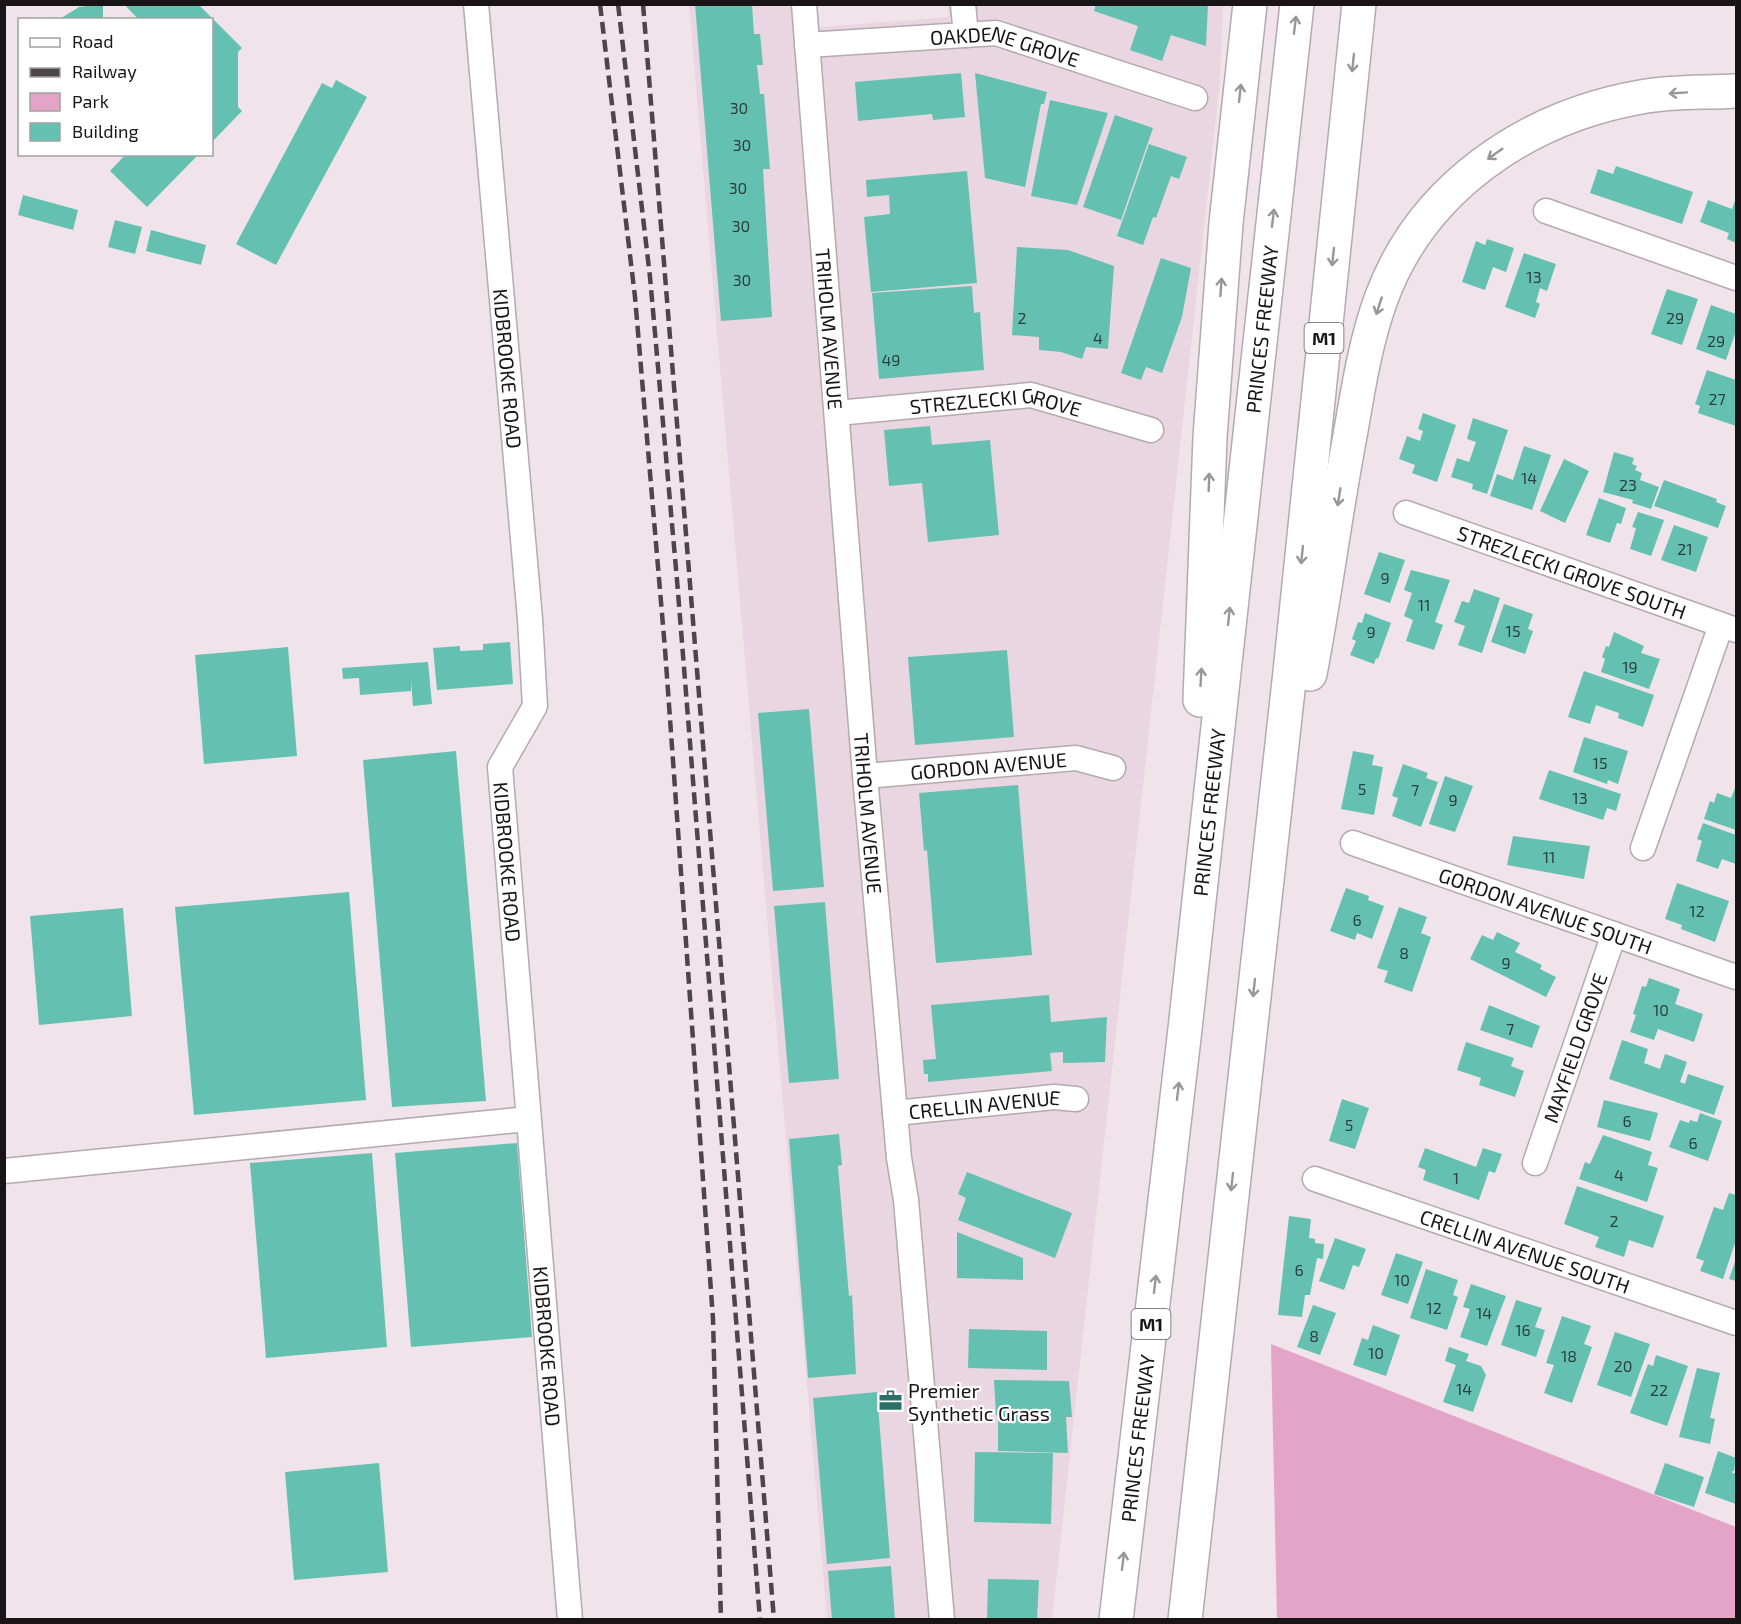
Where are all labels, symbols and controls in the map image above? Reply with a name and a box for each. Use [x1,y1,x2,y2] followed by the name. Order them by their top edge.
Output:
[1290,15,1301,35] one-way arrow
[18,18,213,156] legend
[929,20,1083,72] street label: OAKDENE GROVE
[72,30,113,52] text: Road
[1347,52,1358,72] one-way arrow
[72,60,137,82] text: Railway
[1235,84,1246,103] one-way arrow
[1669,88,1689,99] one-way arrow
[72,90,109,112] text: Park
[730,98,748,117] house number: 30
[72,120,139,142] text: Building
[733,135,751,154] house number: 30
[1488,148,1504,160] one-way arrow
[729,178,747,197] house number: 30
[1268,209,1279,229] one-way arrow
[732,216,750,235] house number: 30
[1240,243,1283,414] street label: PRINCES FREEWAY
[1327,246,1338,266] one-way arrow
[811,247,848,410] street label: TRIHOLM AVENUE
[1526,267,1542,286] house number: 13
[733,270,751,289] house number: 30
[1216,278,1227,298] one-way arrow
[489,288,527,450] street label: KIDBROOKE ROAD
[1372,296,1383,315] one-way arrow
[1018,308,1027,327] house number: 2
[1666,308,1684,327] house number: 29
[1304,323,1344,353] road number: M1
[1093,328,1103,347] house number: 4
[1707,331,1725,350] house number: 29
[882,350,901,369] house number: 49
[909,383,1084,421] street label: STREZLECKI GROVE
[1708,389,1726,408] house number: 27
[1521,468,1537,487] house number: 14
[1203,472,1214,492] one-way arrow
[1619,475,1637,494] house number: 23
[1333,486,1344,506] one-way arrow
[1454,520,1690,623] street label: STREZLECKI GROVE SOUTH
[1677,539,1693,558] house number: 21
[1296,545,1307,564] one-way arrow
[1380,568,1390,587] house number: 9
[1418,595,1430,614] house number: 11
[1224,606,1235,626] one-way arrow
[1506,621,1520,640] house number: 15
[1366,622,1376,641] house number: 9
[1622,657,1638,676] house number: 19
[1195,667,1206,687] one-way arrow
[1188,727,1230,897] street label: PRINCES FREEWAY
[850,732,887,895] street label: TRIHOLM AVENUE
[909,747,1068,784] street label: GORDON AVENUE
[1593,753,1607,772] house number: 15
[1358,779,1366,798] house number: 5
[1411,780,1419,799] house number: 7
[489,781,526,943] street label: KIDBROOKE ROAD
[1572,788,1588,807] house number: 13
[1448,790,1458,809] house number: 9
[1543,847,1555,866] house number: 11
[1436,862,1655,959] street label: GORDON AVENUE SOUTH
[1689,901,1705,920] house number: 12
[1352,910,1362,929] house number: 6
[1399,943,1409,962] house number: 8
[1501,953,1511,972] house number: 9
[1538,970,1612,1126] street label: MAYFIELD GROVE
[1248,978,1259,998] one-way arrow
[1653,1000,1669,1019] house number: 10
[1506,1019,1514,1038] house number: 7
[1173,1081,1184,1101] one-way arrow
[907,1085,1062,1124] street label: CRELLIN AVENUE
[1622,1111,1632,1130] house number: 6
[1345,1115,1353,1134] house number: 5
[1688,1133,1698,1152] house number: 6
[1614,1165,1624,1184] house number: 4
[1453,1168,1459,1187] house number: 1
[1226,1172,1237,1192] one-way arrow
[1417,1204,1633,1298] street label: CRELLIN AVENUE SOUTH
[1610,1211,1619,1230] house number: 2
[1294,1260,1304,1279] house number: 6
[529,1265,566,1427] street label: KIDBROOKE ROAD
[1394,1270,1410,1289] house number: 10
[1150,1275,1161,1295] one-way arrow
[1426,1298,1442,1317] house number: 12
[1476,1303,1492,1322] house number: 14
[1132,1309,1170,1339] road number: M1
[1515,1320,1531,1339] house number: 16
[1309,1326,1319,1345] house number: 8
[1368,1343,1384,1362] house number: 10
[1561,1346,1577,1365] house number: 18
[1116,1352,1159,1523] street label: PRINCES FREEWAY
[1614,1356,1632,1375] house number: 20
[908,1378,1050,1425] place label: Premier Synthetic Grass
[1456,1379,1472,1398] house number: 14
[1650,1380,1668,1399] house number: 22
[877,1388,903,1414] office icon: Premier Synthetic Grass
[1117,1552,1128,1572] one-way arrow

